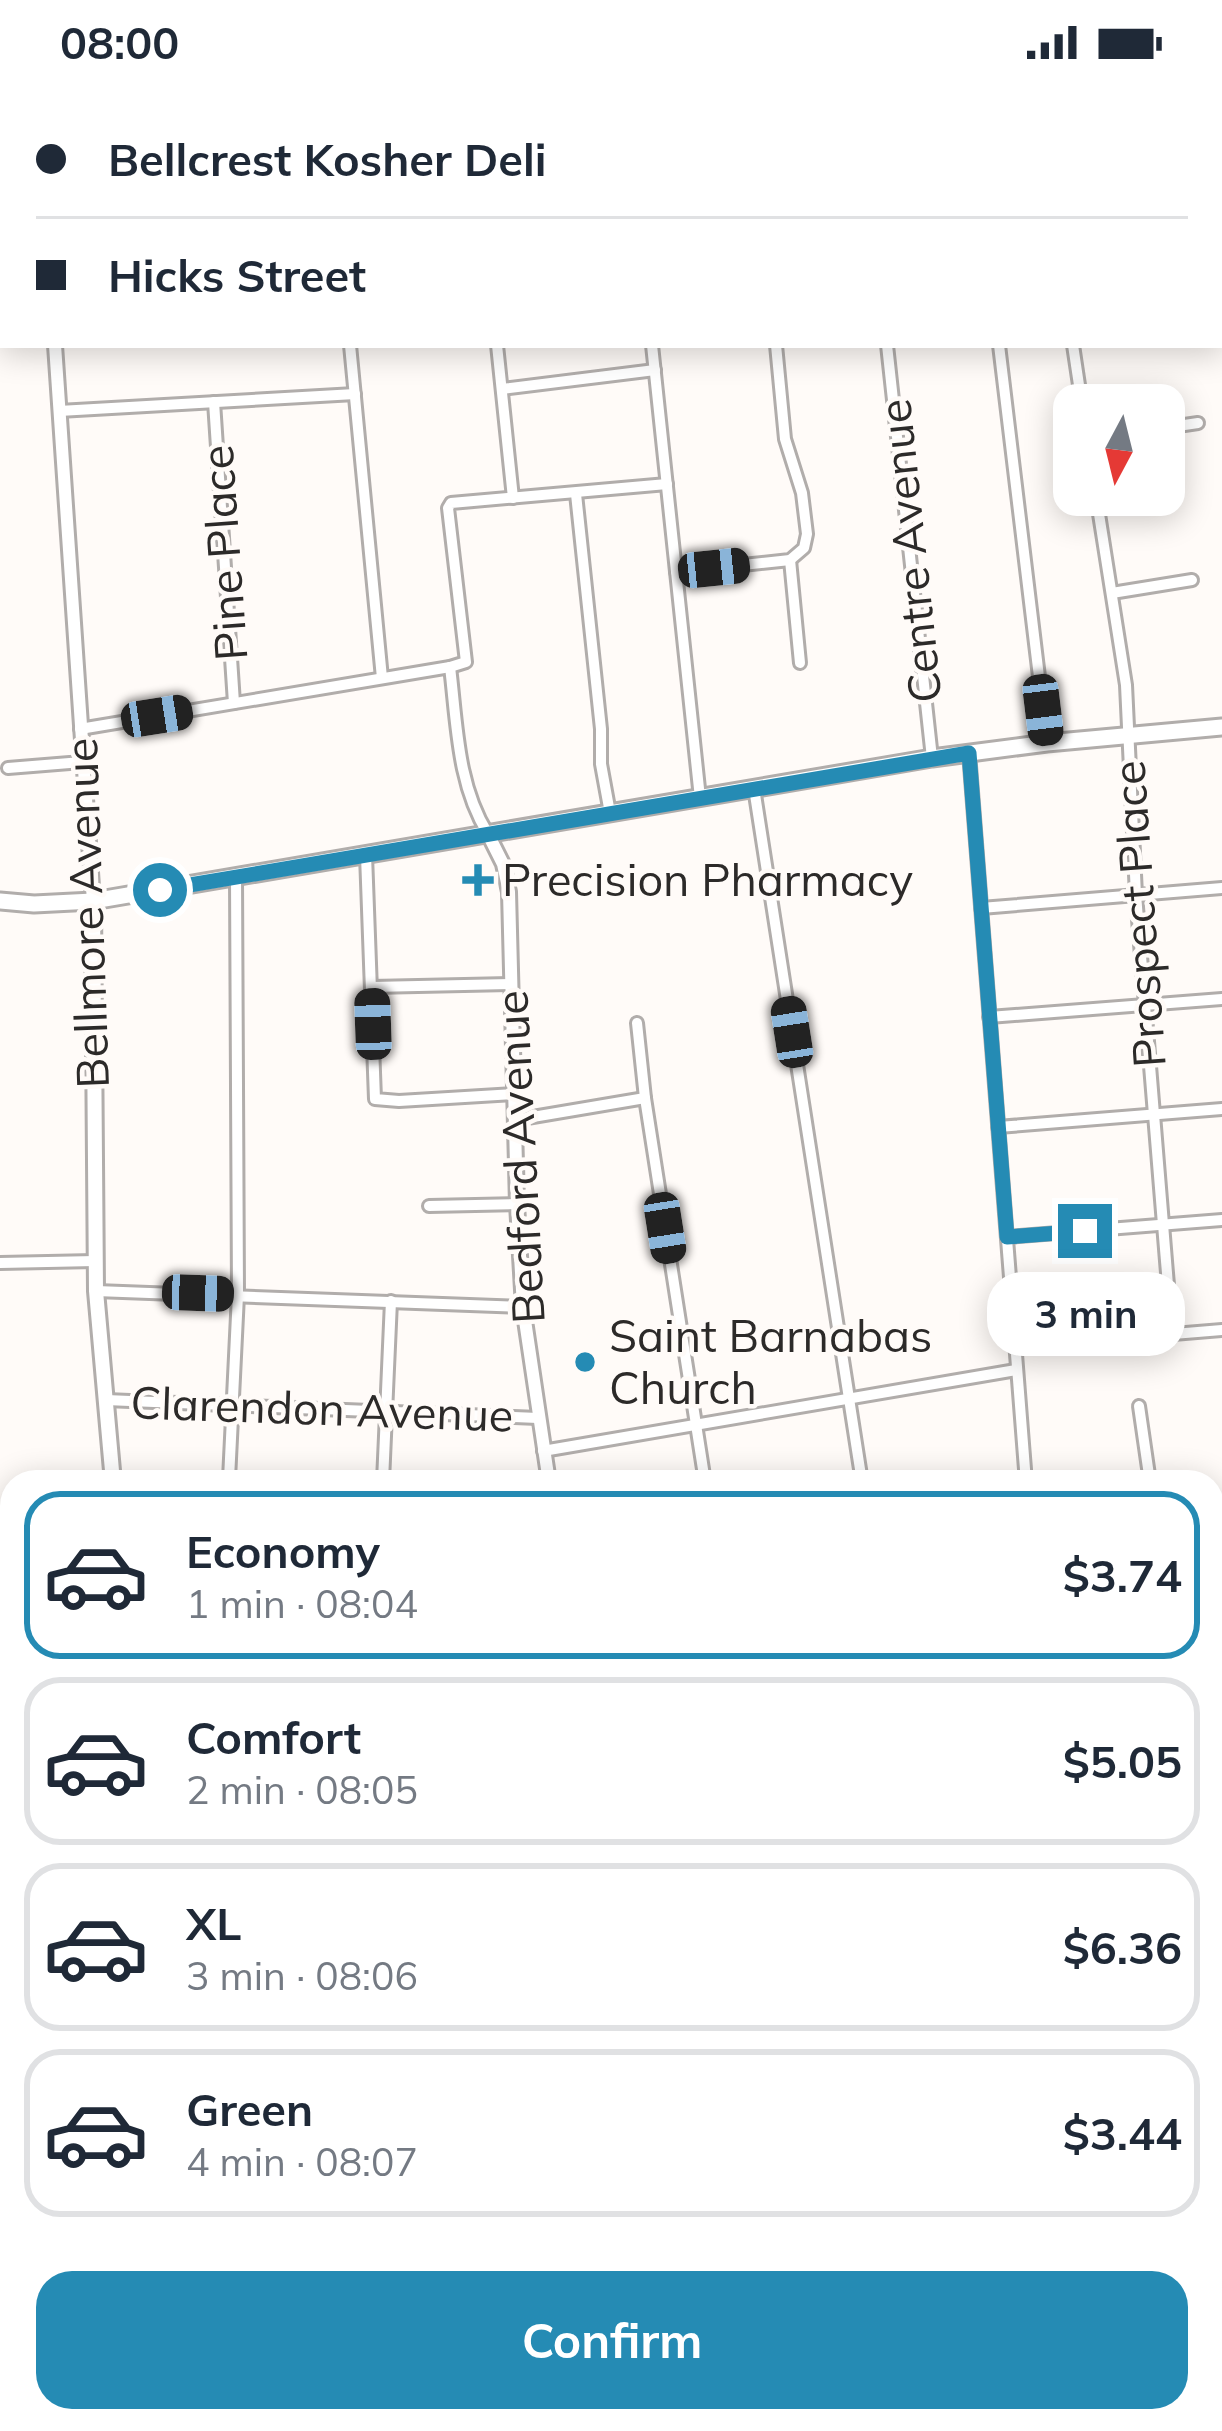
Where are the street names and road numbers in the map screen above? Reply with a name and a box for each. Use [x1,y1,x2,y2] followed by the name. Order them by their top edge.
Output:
[865,397,953,706] street label: Centre Avenue
[188,443,258,663] street label: Pine Place
[52,737,120,1089] street label: Bellmore Avenue
[1099,759,1177,1069] street label: Prospect Place
[482,989,556,1325] street label: Bedford Avenue
[130,1373,514,1443] street label: Clarendon Avenue

